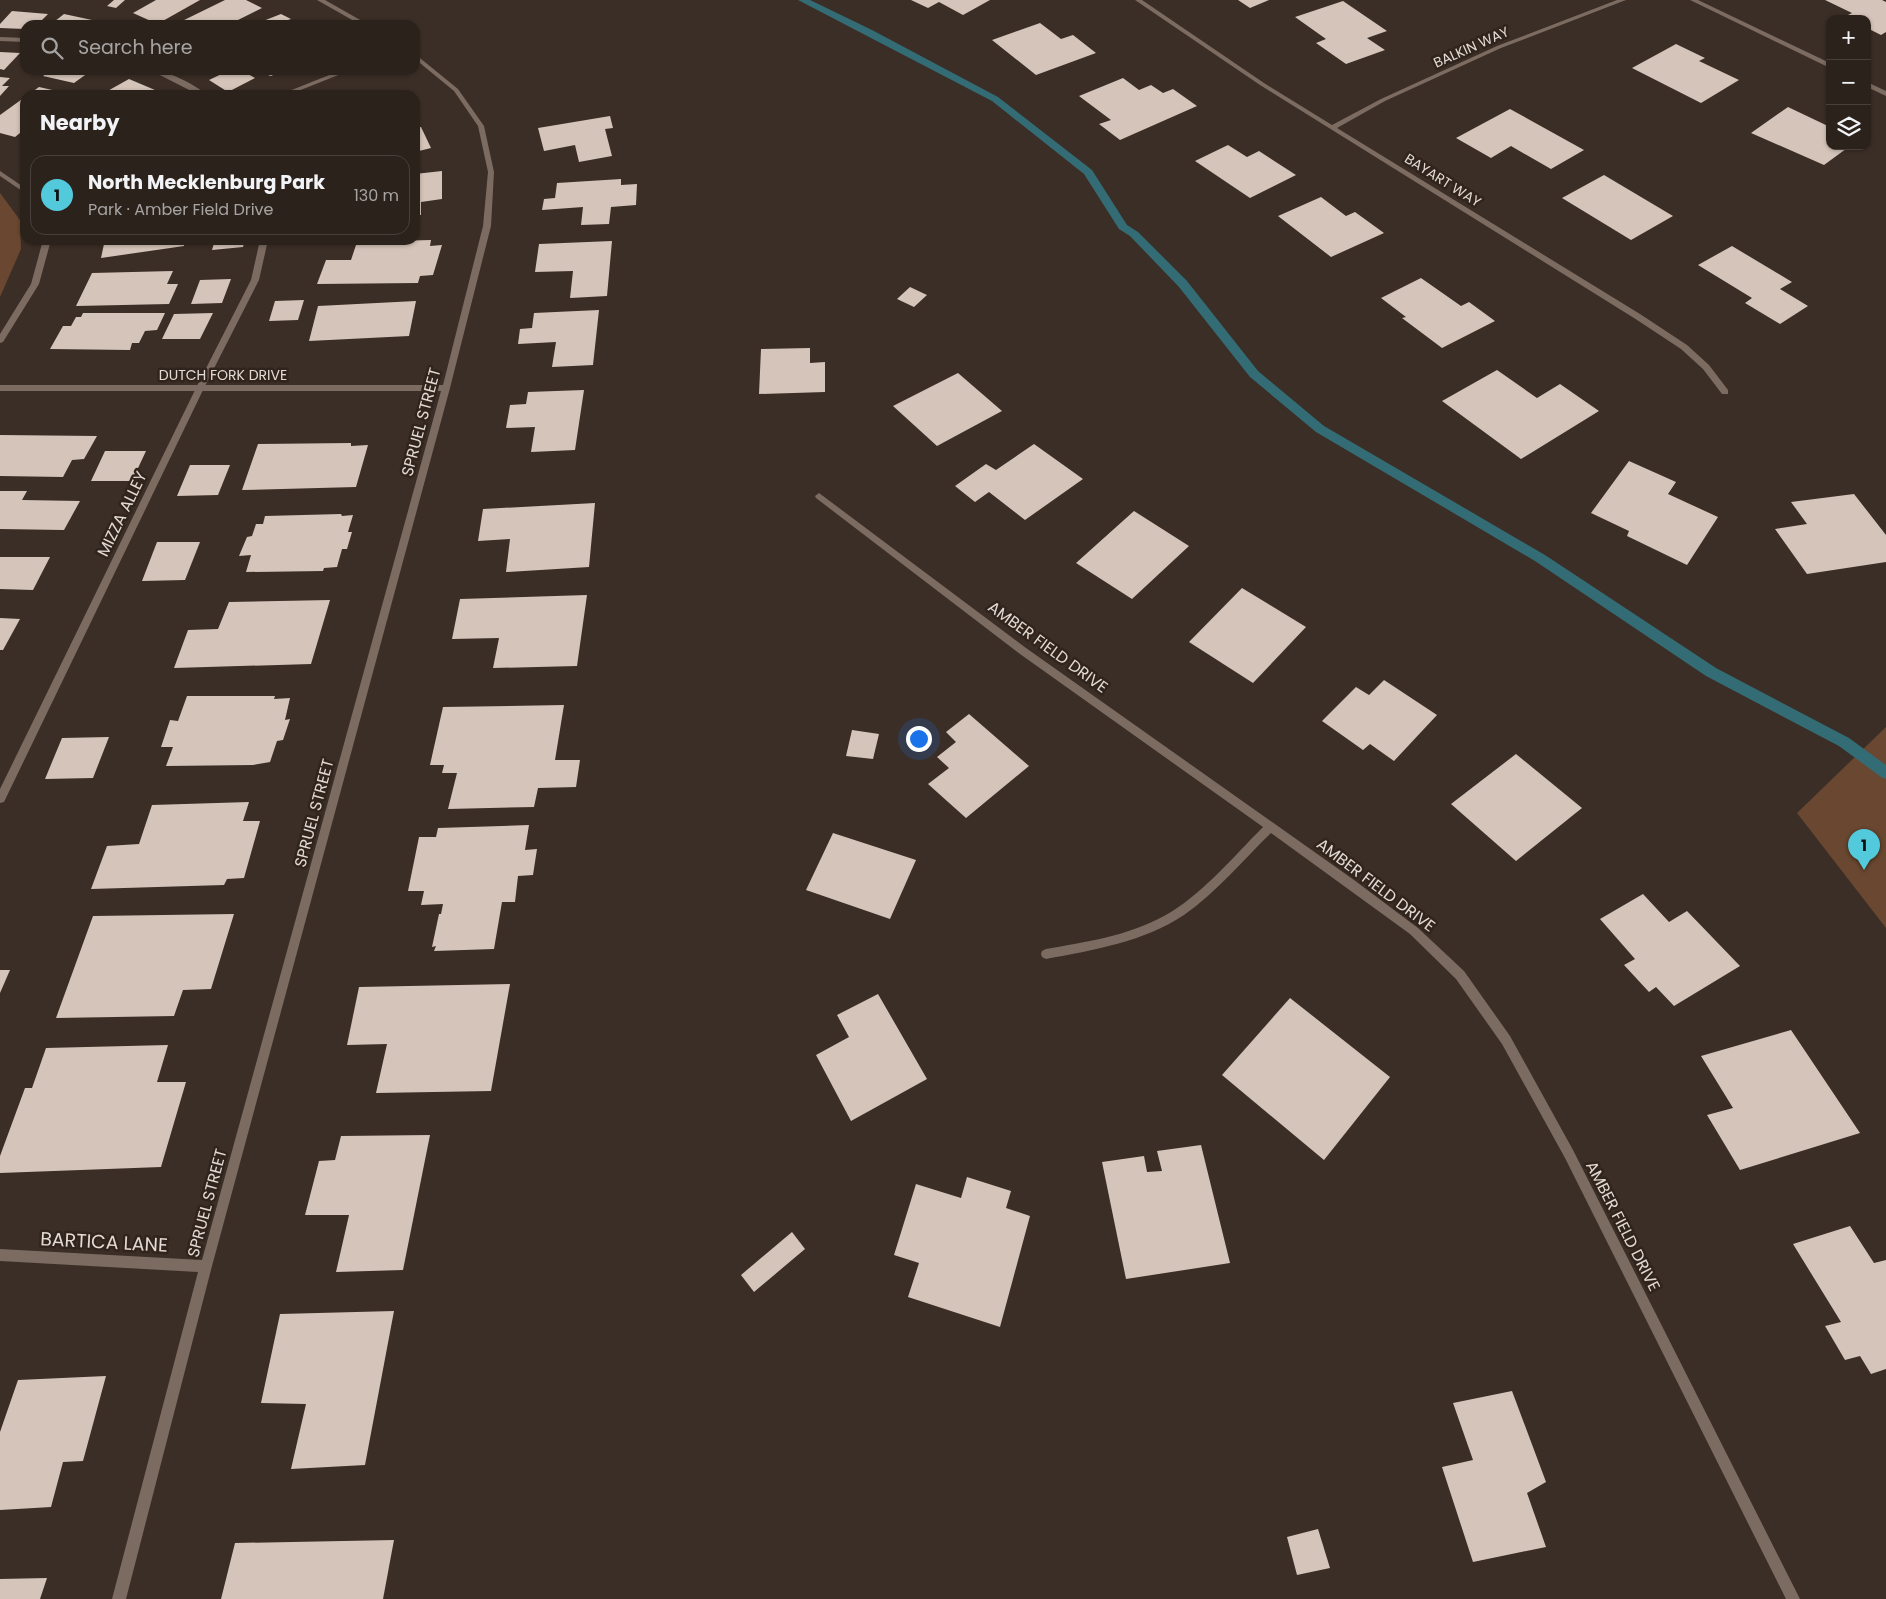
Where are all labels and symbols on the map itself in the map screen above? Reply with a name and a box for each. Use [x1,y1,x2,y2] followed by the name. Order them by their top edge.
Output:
[1430,21,1512,73] street label: BALKIN WAY
[1401,149,1485,211] street label: BAYART WAY
[159,365,287,385] street label: DUTCH FORK DRIVE
[395,365,447,479] street label: SPRUEL STREET
[91,467,153,560] street label: MIZZA ALLEY
[983,596,1113,698] street label: AMBER FIELD DRIVE
[906,726,932,752] your location
[288,756,340,870] street label: SPRUEL STREET
[1848,829,1880,870] pin: 1
[1312,833,1440,937] street label: AMBER FIELD DRIVE
[181,1146,233,1260] street label: SPRUEL STREET
[1580,1157,1666,1295] street label: AMBER FIELD DRIVE
[40,1225,168,1259] street label: BARTICA LANE

